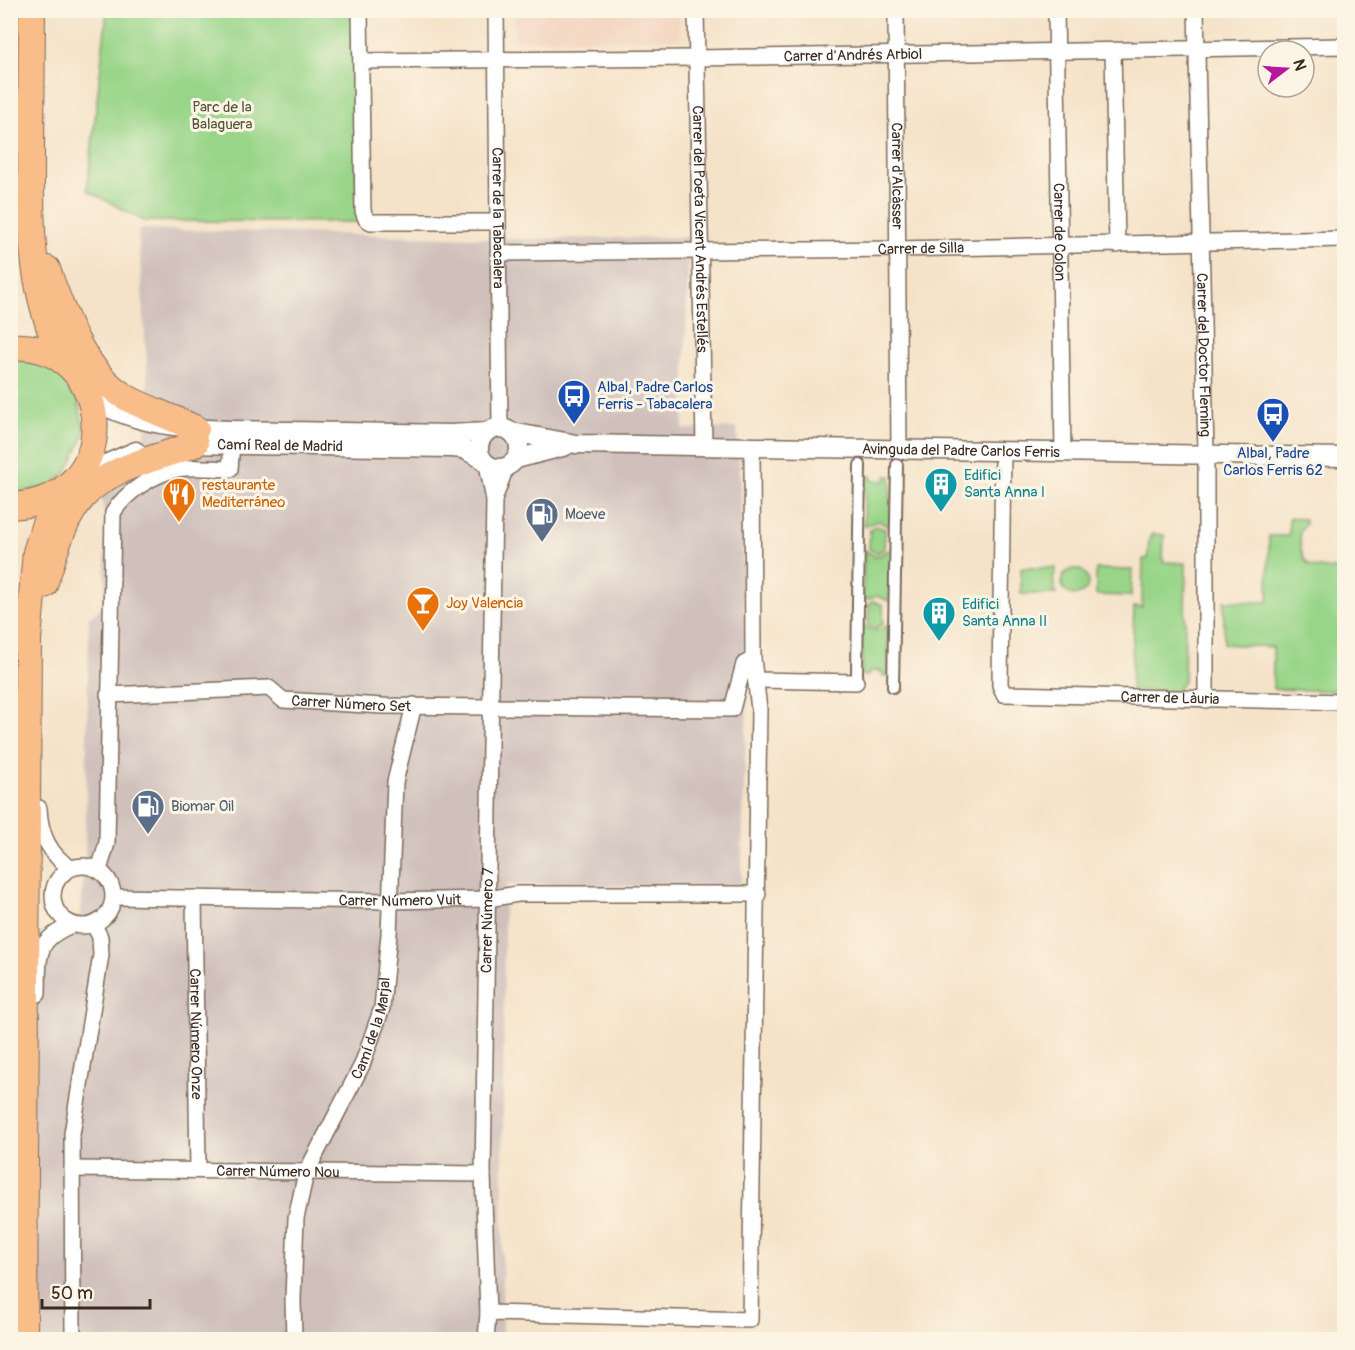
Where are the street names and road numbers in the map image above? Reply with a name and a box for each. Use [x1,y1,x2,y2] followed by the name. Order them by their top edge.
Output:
[783,44,923,66] street label: Carrer d'Andrés Arbiol
[688,105,712,353] street label: Carrer del Poeta Vicent Andrés Estellés
[887,122,907,230] street label: Carrer d'Alcàsser
[488,147,508,289] street label: Carrer de la Tabacalera
[1049,183,1070,281] street label: Carrer de Colon
[878,238,964,259] street label: Carrer de Silla
[1192,273,1215,437] street label: Carrer del Doctor Fleming
[217,435,343,456] street label: Camí Real de Madrid
[862,439,1060,462] street label: Avinguda del Padre Carlos Ferris
[1120,687,1220,709] street label: Carrer de Làuria
[291,691,412,716] street label: Carrer Número Set
[477,867,498,973] street label: Carrer Número 7
[338,890,463,911] street label: Carrer Número Vuit
[186,968,206,1100] street label: Carrer Número Onze
[347,976,394,1083] street label: Camí de la Marjal
[216,1161,340,1182] street label: Carrer Número Nou

